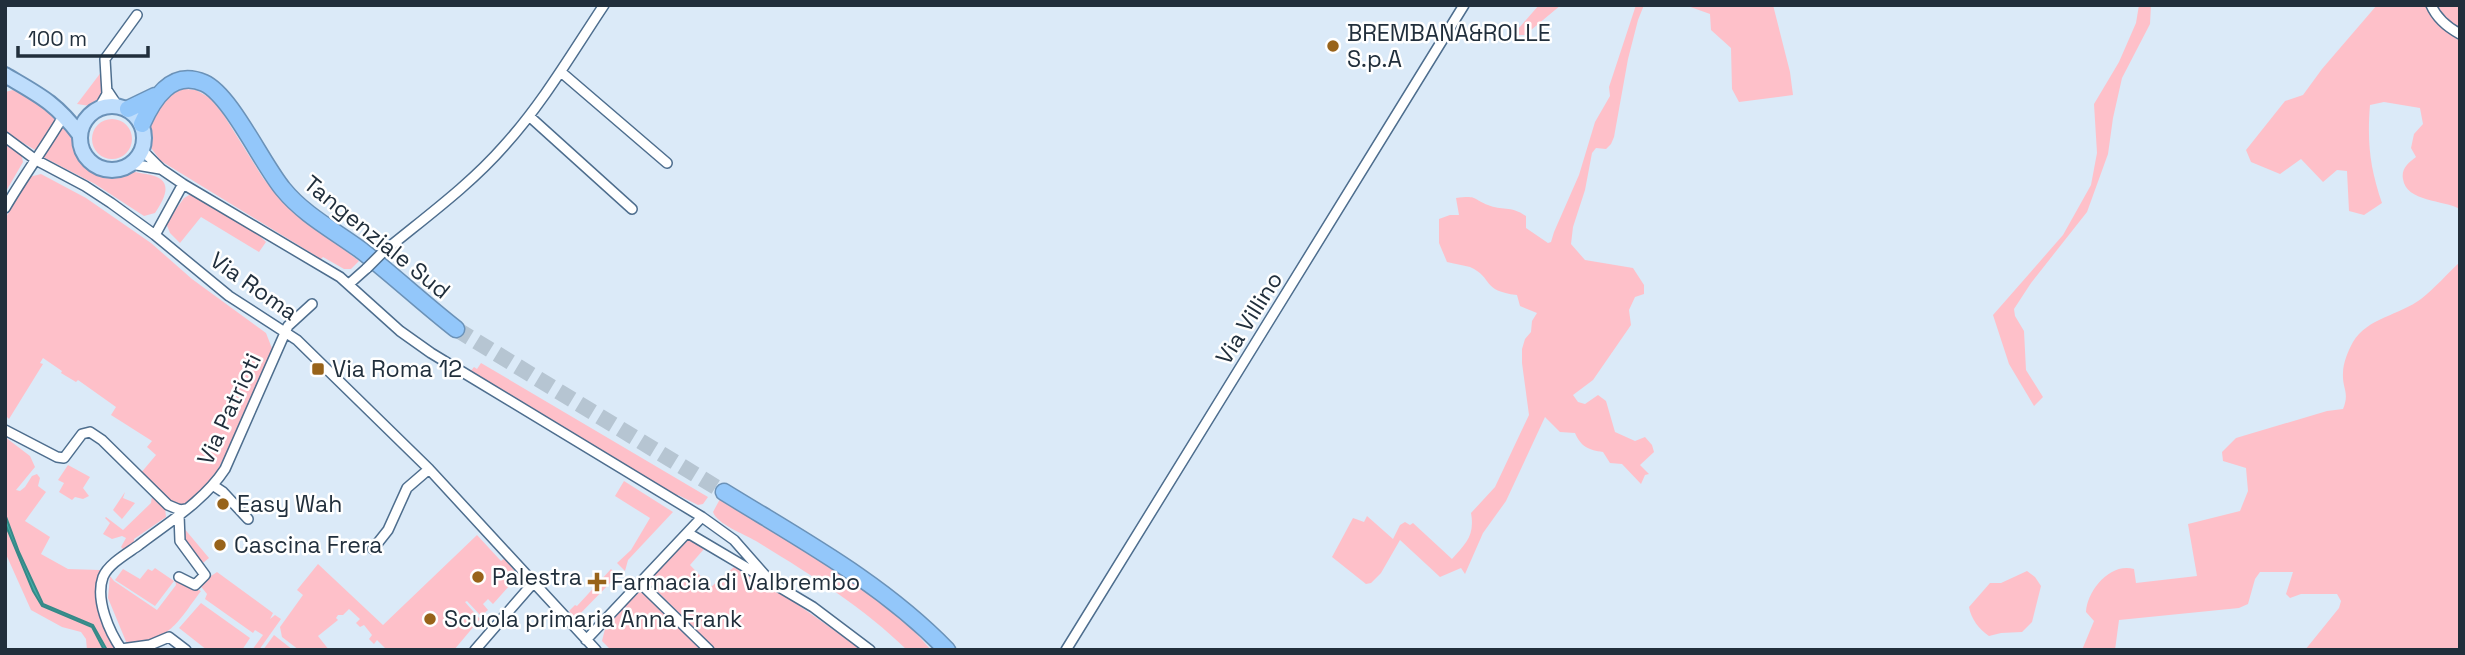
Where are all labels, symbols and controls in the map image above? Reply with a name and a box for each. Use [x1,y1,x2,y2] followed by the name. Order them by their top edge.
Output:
[18,14,147,58] scale bar
[1347,18,1551,74] place label: BREMBANA&ROLLE S.p.A
[28,25,87,52] text: 100 m
[1325,38,1341,54] marker: BREMBANA&ROLLE S.p.A
[298,169,456,305] street label: Tangenziale Sud
[204,245,304,327] street label: Via Roma
[1209,266,1289,370] street label: Via Villino
[190,348,268,470] street label: Via Patrioti
[332,354,462,384] place label: Via Roma 12
[310,361,326,377] marker: Via Roma 12
[237,489,342,519] place label: Easy Wah
[215,496,231,512] marker: Easy Wah
[234,530,382,560] place label: Cascina Frera
[212,537,228,553] marker: Cascina Frera
[492,562,582,592] place label: Palestra
[611,567,860,597] place label: Farmacia di Valbrembo
[470,569,486,585] marker: Palestra
[589,574,605,590] marker: Farmacia di Valbrembo
[444,604,742,634] place label: Scuola primaria Anna Frank
[422,611,438,627] marker: Scuola primaria Anna Frank

